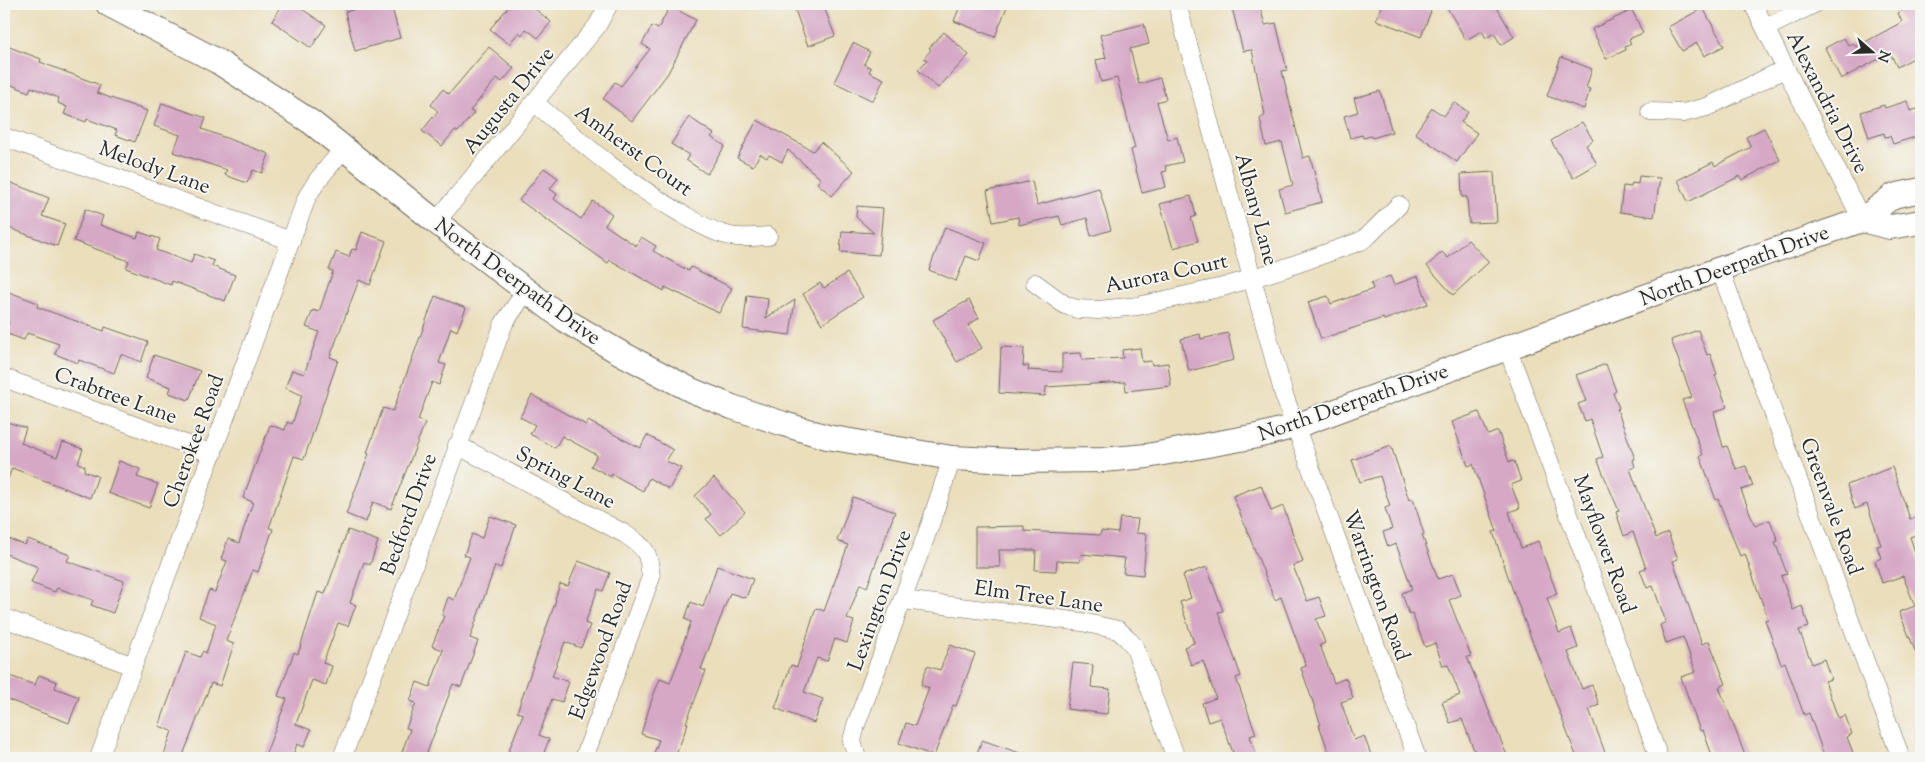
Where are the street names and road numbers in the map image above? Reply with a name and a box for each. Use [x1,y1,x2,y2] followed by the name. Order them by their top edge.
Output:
[1777,27,1875,179] street label: Alexandria Drive
[457,41,562,162] street label: Augusta Drive
[568,99,698,205] street label: Amherst Court
[94,135,214,203] street label: Melody Lane
[1226,150,1284,269] street label: Albany Lane
[427,212,606,353] street label: North Deerpath Drive
[1636,219,1834,315] street label: North Deerpath Drive
[1102,247,1231,303] street label: Aurora Court
[1254,357,1453,451] street label: North Deerpath Drive
[50,361,181,433] street label: Crabtree Lane
[157,370,233,513] street label: Cherokee Road
[1791,434,1869,580] street label: Greenvale Road
[510,440,620,518] street label: Spring Lane
[374,449,446,580] street label: Bedford Drive
[1564,471,1642,618] street label: Mayflower Road
[1334,506,1416,665] street label: Warrington Road
[841,526,920,675] street label: Lexington Drive
[972,574,1105,622] street label: Elm Tree Lane
[563,577,641,724] street label: Edgewood Road

